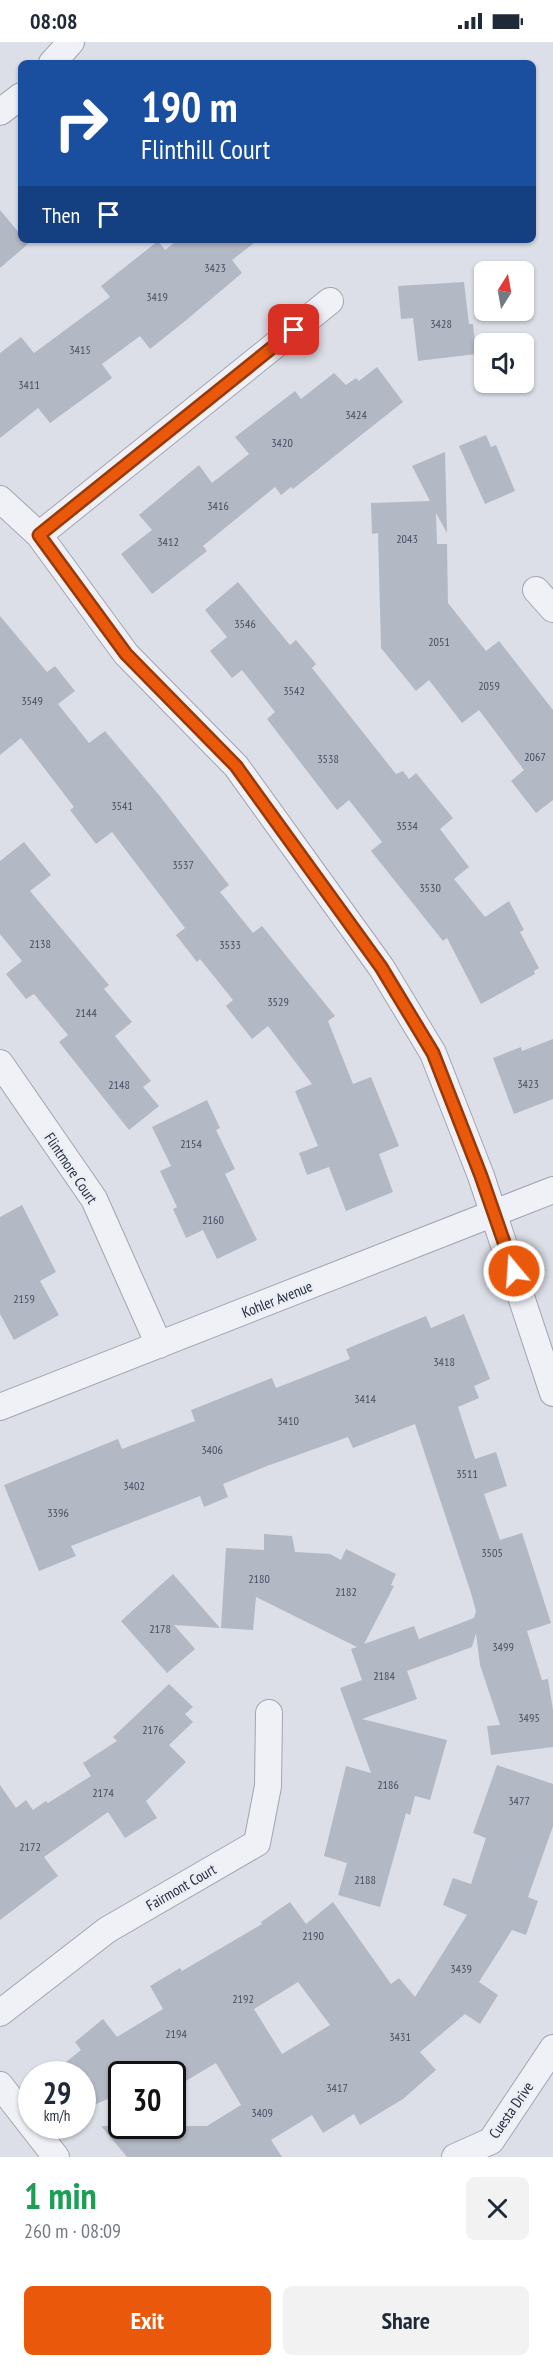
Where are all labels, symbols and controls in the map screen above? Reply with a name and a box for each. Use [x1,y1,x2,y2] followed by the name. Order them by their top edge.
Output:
[30,7,78,35] text: 08:08
[141,79,238,134] text: 190 m
[42,84,120,162] icon: right
[141,132,270,166] text: Flinthill Court
[92,198,125,231] icon: arrive
[42,201,80,229] text: Then
[204,260,226,275] house number: 3423
[474,261,534,321] north arrow
[474,261,534,393] map controls
[146,289,168,304] house number: 3419
[268,304,319,355] pin
[277,313,310,346] icon: arrive
[430,316,452,331] house number: 3428
[474,333,534,393] button: sound
[69,342,91,357] house number: 3415
[18,377,40,392] house number: 3411
[345,407,367,422] house number: 3424
[271,435,293,450] house number: 3420
[207,498,229,513] house number: 3416
[396,531,418,546] house number: 2043
[157,534,179,549] house number: 3412
[234,616,256,631] house number: 3546
[428,634,450,649] house number: 2051
[478,678,500,693] house number: 2059
[283,683,305,698] house number: 3542
[21,693,43,708] house number: 3549
[524,749,546,764] house number: 2067
[317,751,339,766] house number: 3538
[111,798,133,813] house number: 3541
[396,818,418,833] house number: 3534
[172,857,194,872] house number: 3537
[419,880,441,895] house number: 3530
[29,936,51,951] house number: 2138
[219,937,241,952] house number: 3533
[267,994,289,1009] house number: 3529
[75,1005,97,1020] house number: 2144
[517,1076,539,1091] house number: 3423
[108,1077,130,1092] house number: 2148
[40,1129,102,1207] street label: Flintmore Court
[180,1136,202,1151] house number: 2154
[202,1212,224,1227] house number: 2160
[482,1239,546,1303] position arrow
[239,1276,315,1322] street label: Kohler Avenue
[13,1291,35,1306] house number: 2159
[433,1354,455,1369] house number: 3418
[354,1391,376,1406] house number: 3414
[277,1413,299,1428] house number: 3410
[201,1442,223,1457] house number: 3406
[456,1466,478,1481] house number: 3511
[123,1478,145,1493] house number: 3402
[47,1505,69,1520] house number: 3396
[481,1545,503,1560] house number: 3505
[248,1571,270,1586] house number: 2180
[335,1584,357,1599] house number: 2182
[149,1621,171,1636] house number: 2178
[492,1639,514,1654] house number: 3499
[373,1668,395,1683] house number: 2184
[518,1710,540,1725] house number: 3495
[142,1722,164,1737] house number: 2176
[377,1777,399,1792] house number: 2186
[92,1785,114,1800] house number: 2174
[508,1793,530,1808] house number: 3477
[19,1839,41,1854] house number: 2172
[143,1859,219,1915] street label: Fairmont Court
[354,1872,376,1887] house number: 2188
[302,1928,324,1943] house number: 2190
[450,1961,472,1976] house number: 3439
[232,1991,254,2006] house number: 2192
[165,2026,187,2041] house number: 2194
[389,2029,411,2044] house number: 3431
[108,2061,186,2139] speed limit sign: 30
[43,2073,71,2112] text: 29
[485,2078,537,2142] street label: Cuesta Drive
[326,2080,348,2095] house number: 3417
[251,2105,273,2120] house number: 3409
[44,2106,70,2125] text: km/h
[24,2172,97,2219] text: 1 min
[466,2177,529,2240] button: close
[24,2218,121,2244] text: 260 m · 08:09
[24,2286,271,2355] button: Exit
[283,2286,529,2355] button: Share

